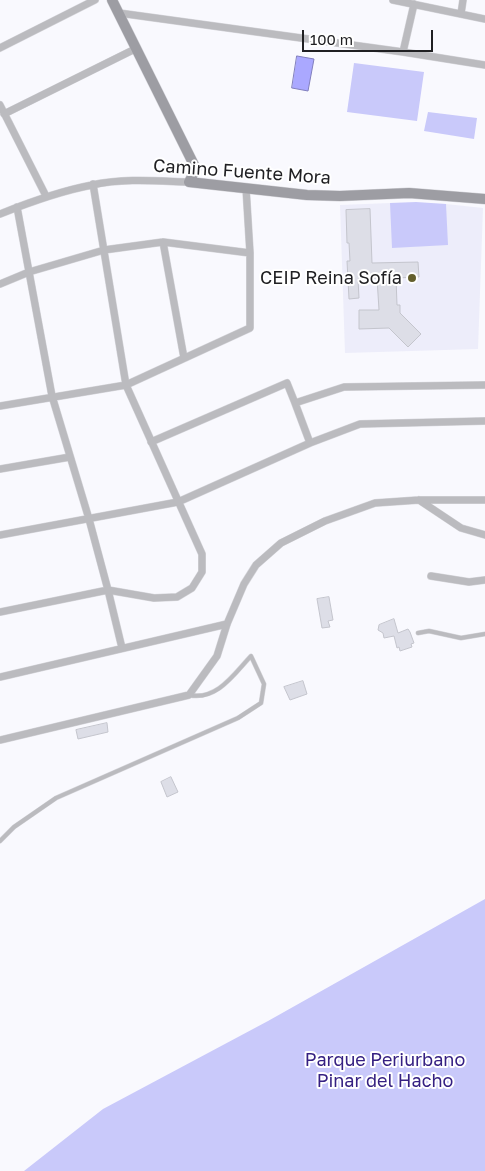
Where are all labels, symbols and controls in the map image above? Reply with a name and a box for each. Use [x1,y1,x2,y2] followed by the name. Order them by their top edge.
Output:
[305,20,436,52] scale bar
[310,30,353,48] text: 100 m
[153,155,331,189] street label: Camino Fuente Mora
[260,267,402,289] place label: CEIP Reina Sofía
[406,272,418,284] marker: CEIP Reina Sofía
[305,1049,465,1092] park label: Parque Periurbano Pinar del Hacho

